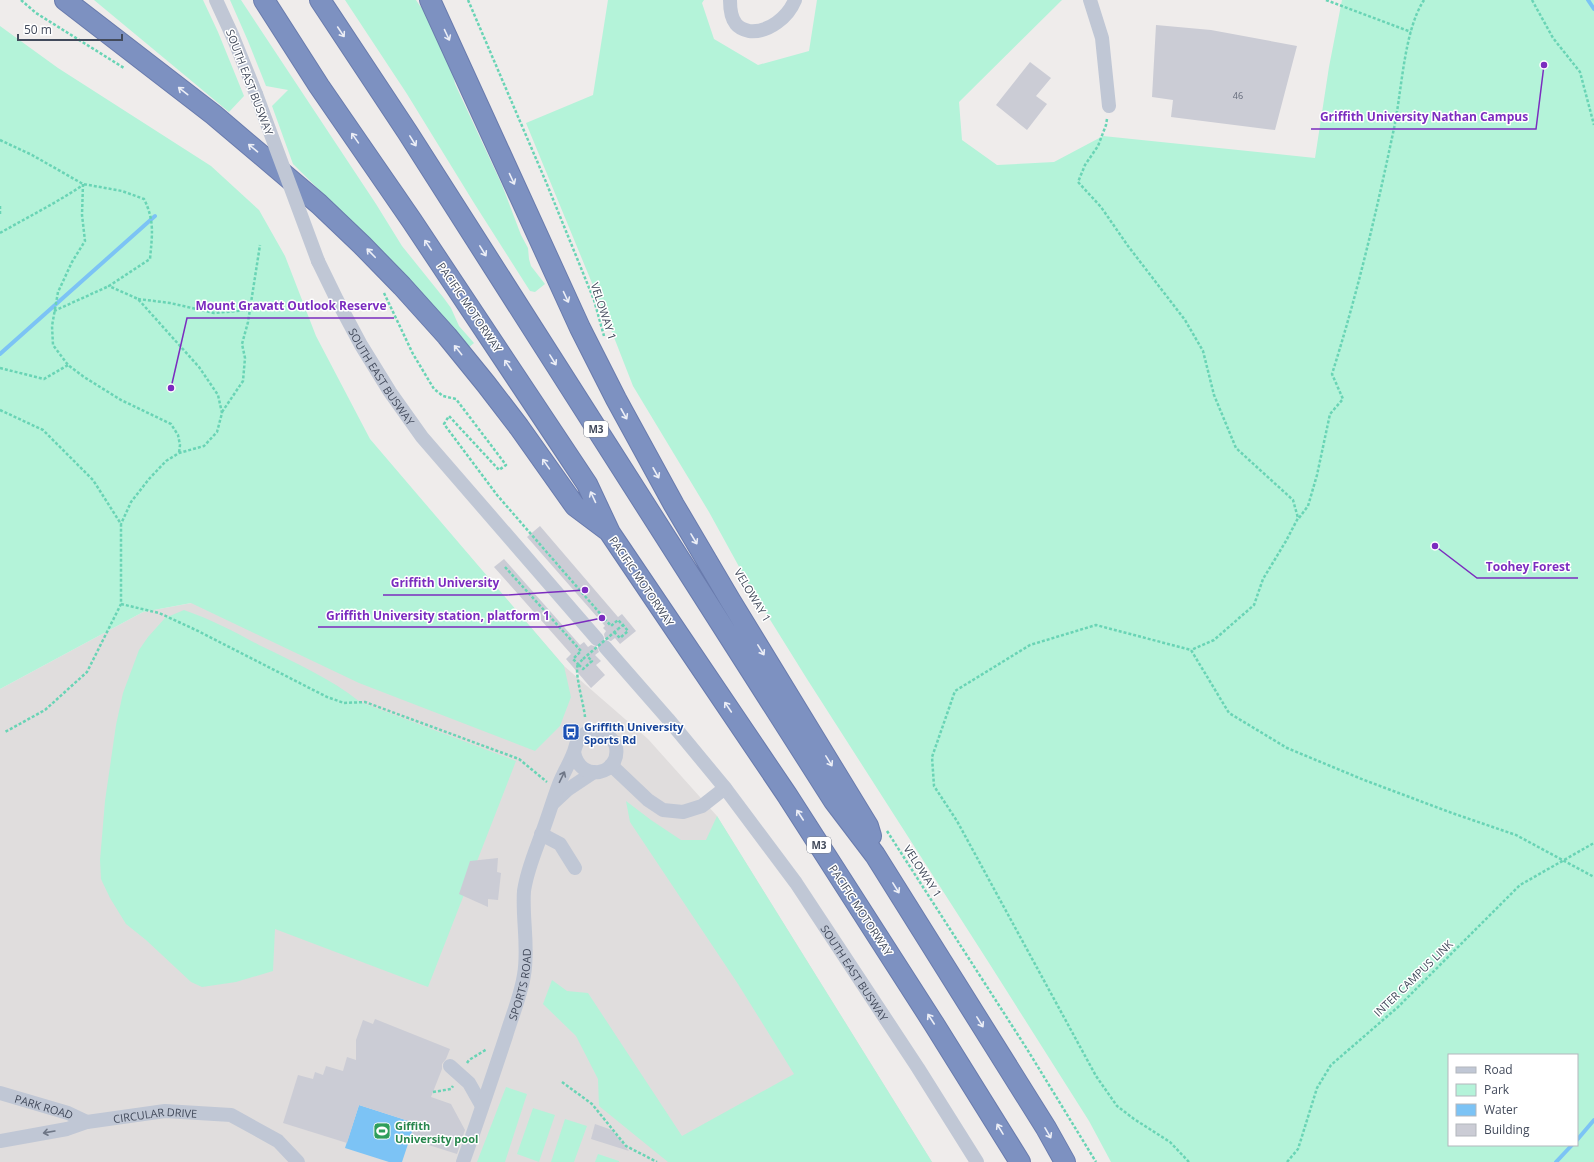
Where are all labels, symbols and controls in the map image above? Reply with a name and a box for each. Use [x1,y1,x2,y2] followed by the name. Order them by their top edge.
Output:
[18,16,122,42] scale bar
[24,21,52,38] text: 50 m
[223,27,277,138] street label: SOUTH EAST BUSWAY
[337,27,346,38] one-way arrow
[444,29,451,41] one-way arrow
[177,86,188,95] one-way arrow
[1233,89,1243,102] house number: 46
[1311,105,1536,129] callout: Griffith University Nathan Campus
[1320,108,1528,125] text: Griffith University Nathan Campus
[351,132,359,143] one-way arrow
[409,135,417,146] one-way arrow
[248,144,258,153] one-way arrow
[509,172,516,184] one-way arrow
[424,240,432,251] one-way arrow
[479,245,487,256] one-way arrow
[366,248,376,258] one-way arrow
[434,259,506,356] street label: PACIFIC MOTORWAY
[588,280,620,342] street label: VELOWAY 1
[563,291,571,303] one-way arrow
[187,294,394,318] callout: Mount Gravatt Outlook Reserve
[196,297,387,314] text: Mount Gravatt Outlook Reserve
[346,325,419,428] street label: SOUTH EAST BUSWAY
[454,344,463,355] one-way arrow
[549,354,557,366] one-way arrow
[504,359,512,370] one-way arrow
[620,407,628,419] one-way arrow
[584,421,608,437] road number: M3
[542,459,550,470] one-way arrow
[653,467,660,479] one-way arrow
[589,492,597,504] one-way arrow
[606,533,678,630] street label: PACIFIC MOTORWAY
[690,533,698,545] one-way arrow
[1477,554,1578,578] callout: Toohey Forest
[1486,558,1570,575] text: Toohey Forest
[731,566,775,624] street label: VELOWAY 1
[383,571,507,595] callout: Griffith University
[391,574,499,591] text: Griffith University
[318,603,558,627] callout: Griffith University station, platform 1
[326,607,550,624] text: Griffith University station, platform 1
[757,644,765,656] one-way arrow
[723,701,731,713] one-way arrow
[584,719,684,747] place label: Griffith University Sports Rd
[561,722,581,742] bus stop icon: Griffith University Sports Rd
[825,755,833,767] one-way arrow
[559,771,566,783] one-way arrow
[796,810,804,821] one-way arrow
[807,837,831,853] road number: M3
[901,842,945,900] street label: VELOWAY 1
[826,862,896,959] street label: PACIFIC MOTORWAY
[892,882,900,893] one-way arrow
[818,922,893,1024] street label: SOUTH EAST BUSWAY
[1370,936,1456,1020] street label: INTER CAMPUS LINK
[504,948,533,1022] street label: SPORTS ROAD
[927,1013,935,1024] one-way arrow
[976,1016,984,1028] one-way arrow
[1448,1054,1578,1146] legend
[1484,1061,1513,1078] text: Road
[1484,1081,1510,1098] text: Park
[13,1090,76,1122] street label: PARK ROAD
[1484,1101,1518,1118] text: Water
[112,1103,198,1126] street label: CIRCULAR DRIVE
[395,1118,478,1146] place label: Giffith University pool
[372,1121,392,1141] sports icon: Giffith University pool
[1484,1121,1530,1138] text: Building
[996,1124,1004,1135] one-way arrow
[1045,1127,1053,1139] one-way arrow
[43,1128,56,1136] one-way arrow

